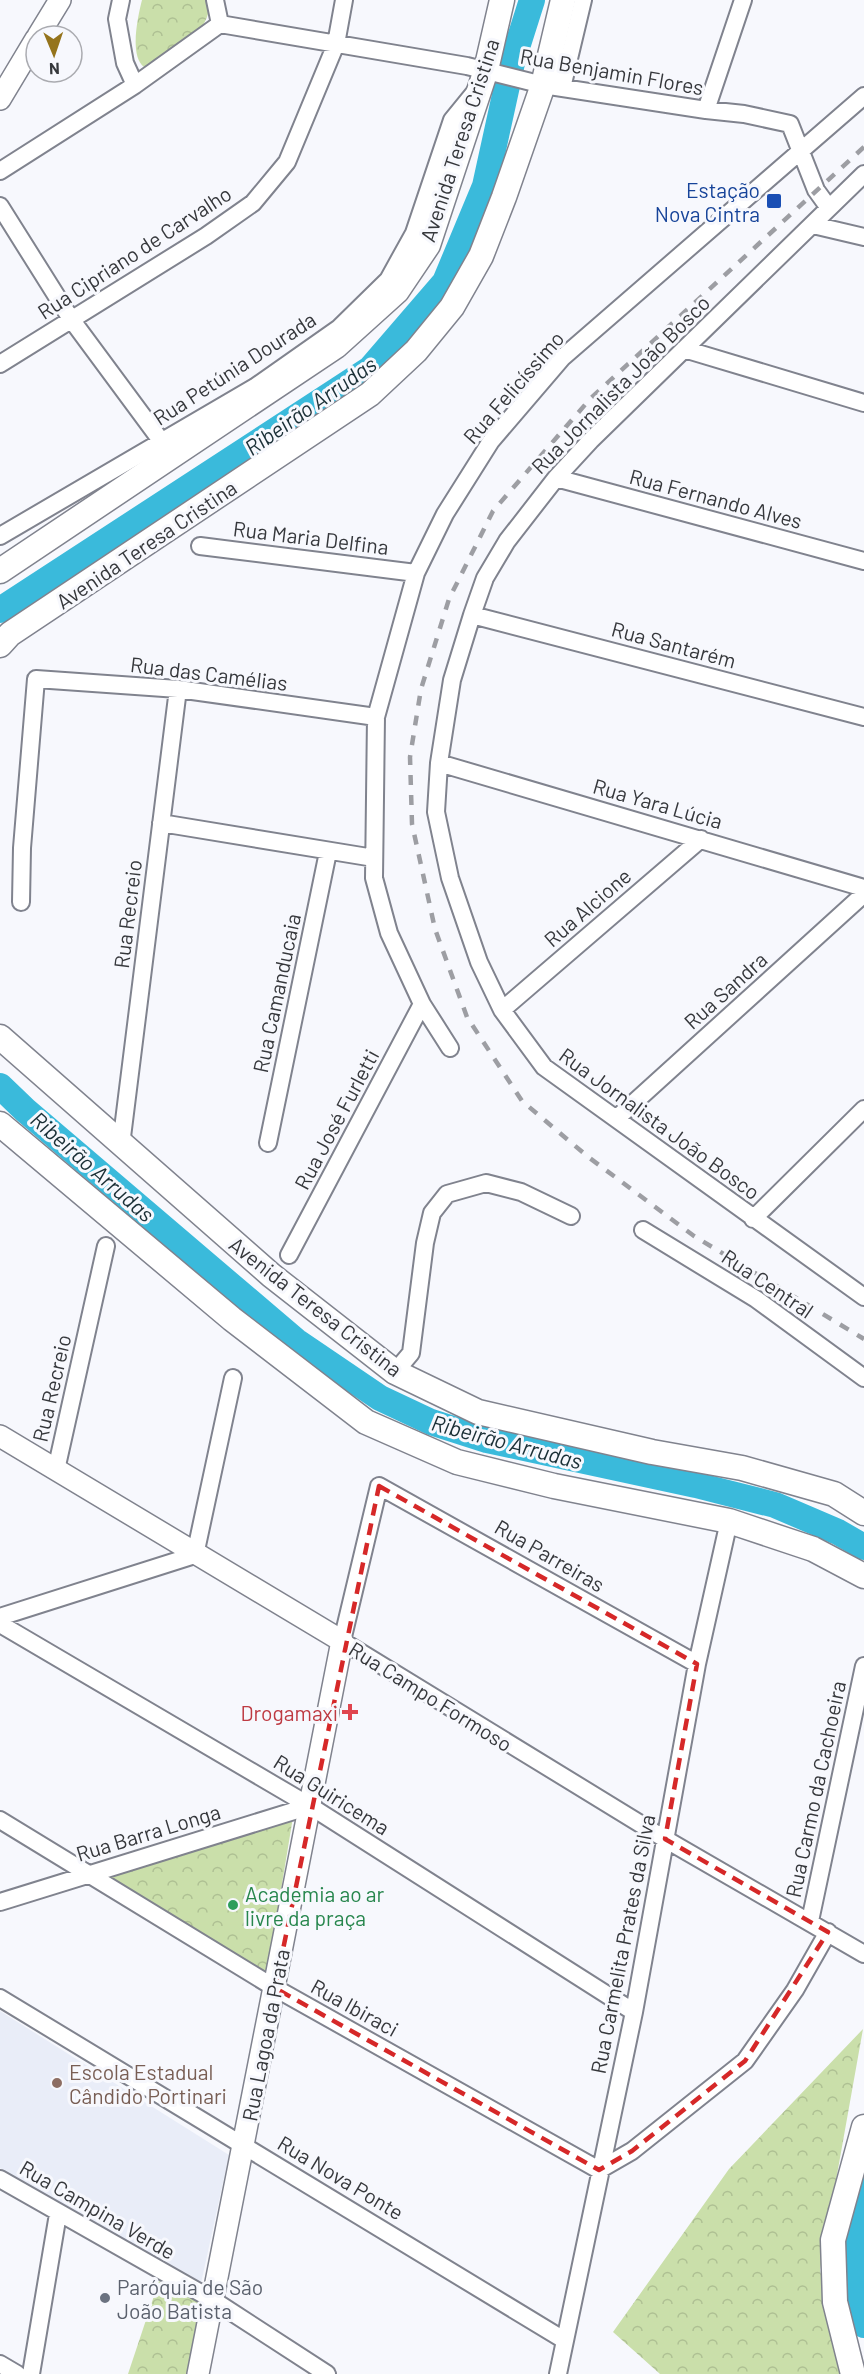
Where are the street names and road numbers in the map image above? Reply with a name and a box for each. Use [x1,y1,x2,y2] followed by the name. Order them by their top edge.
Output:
[414,35,504,245] street label: Avenida Teresa Cristina
[518,43,706,99] street label: Rua Benjamin Flores
[33,180,235,324] street label: Rua Cipriano de Carvalho
[526,290,714,478] street label: Rua Jornalista João Bosco
[148,306,320,430] street label: Rua Petúnia Dourada
[457,326,569,448] street label: Rua Felicíssimo
[627,463,805,533] street label: Rua Fernando Alves
[51,474,241,614] street label: Avenida Teresa Cristina
[232,515,390,559] street label: Rua Maria Delfina
[609,615,739,673] street label: Rua Santarém
[129,651,289,695] street label: Rua das Camélias
[590,773,726,833] street label: Rua Yara Lúcia
[108,858,146,970] street label: Rua Recreio
[539,863,635,951] street label: Rua Alcione
[247,911,305,1075] street label: Rua Camanducaia
[678,946,772,1034] street label: Rua Sandra
[555,1042,765,1204] street label: Rua Jornalista João Bosco
[289,1045,383,1193] street label: Rua José Furletti
[225,1231,407,1381] street label: Avenida Teresa Cristina
[717,1243,819,1323] street label: Rua Central
[27,1332,75,1444] street label: Rua Recreio
[491,1514,609,1596] street label: Rua Parreiras
[345,1636,517,1756] street label: Rua Campo Formoso
[780,1678,850,1900] street label: Rua Carmo da Cachoeira
[270,1749,394,1839] street label: Rua Guiricema
[73,1798,223,1866] street label: Rua Barra Longa
[585,1812,659,2076] street label: Rua Carmelita Prates da Silva
[236,1947,294,2123] street label: Rua Lagoa da Prata
[307,1973,403,2041] street label: Rua Ibiraci
[274,2130,408,2224] street label: Rua Nova Ponte
[16,2154,180,2264] street label: Rua Campina Verde

